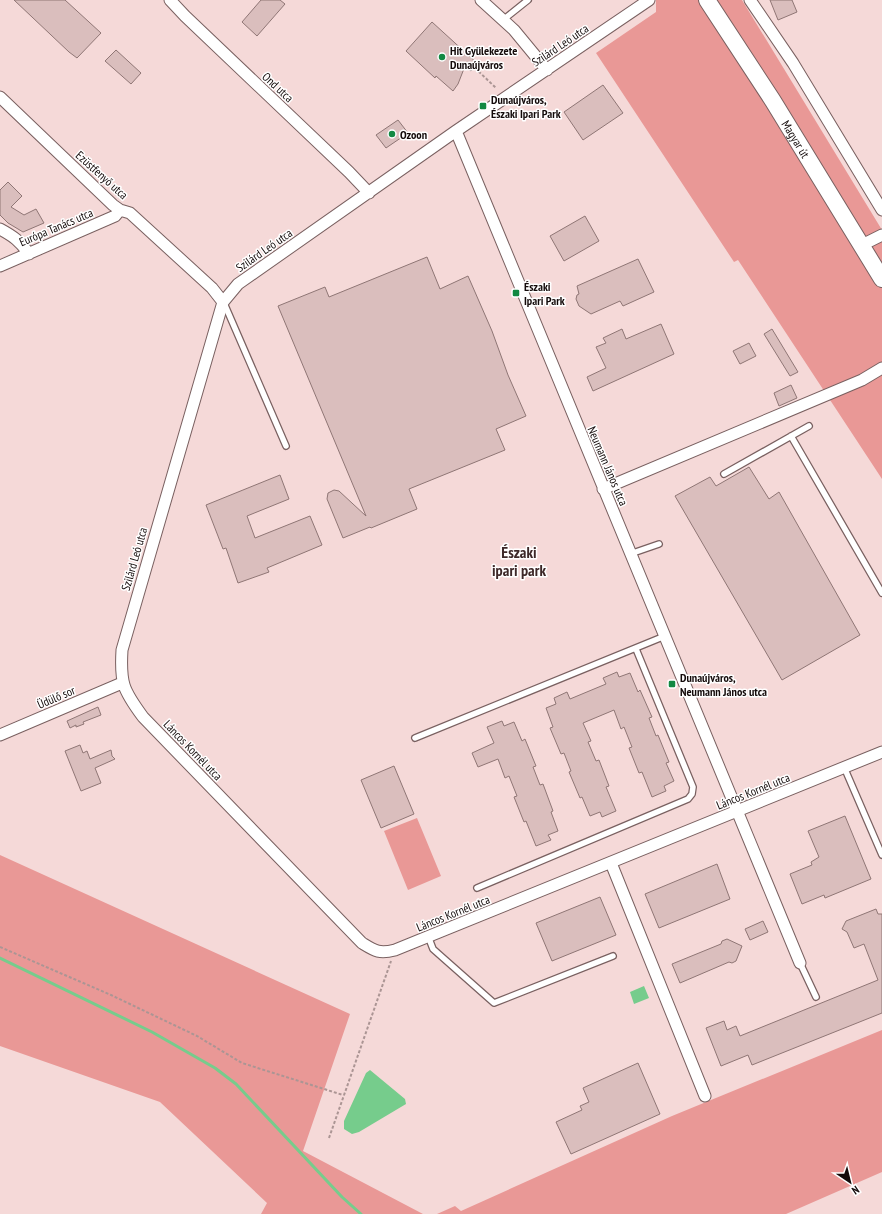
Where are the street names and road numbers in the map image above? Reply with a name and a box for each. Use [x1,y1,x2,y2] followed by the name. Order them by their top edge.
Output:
[529,20,591,69] street label: Szilárd Leó utca
[259,69,297,105] street label: Ond utca
[779,117,814,161] street label: Magyar út
[73,148,131,202] street label: Ezüstfenyő utca
[17,205,95,249] street label: Európa Tanács utca
[233,225,295,275] street label: Szilárd Leó utca
[585,424,631,508] street label: Neumann János utca
[118,525,150,592] street label: Szilárd Leó utca
[35,682,78,712] street label: Üdülő sor
[161,717,226,783] street label: Láncos Kornél utca
[714,769,792,813] street label: Láncos Kornél utca
[414,891,492,935] street label: Láncos Kornél utca

